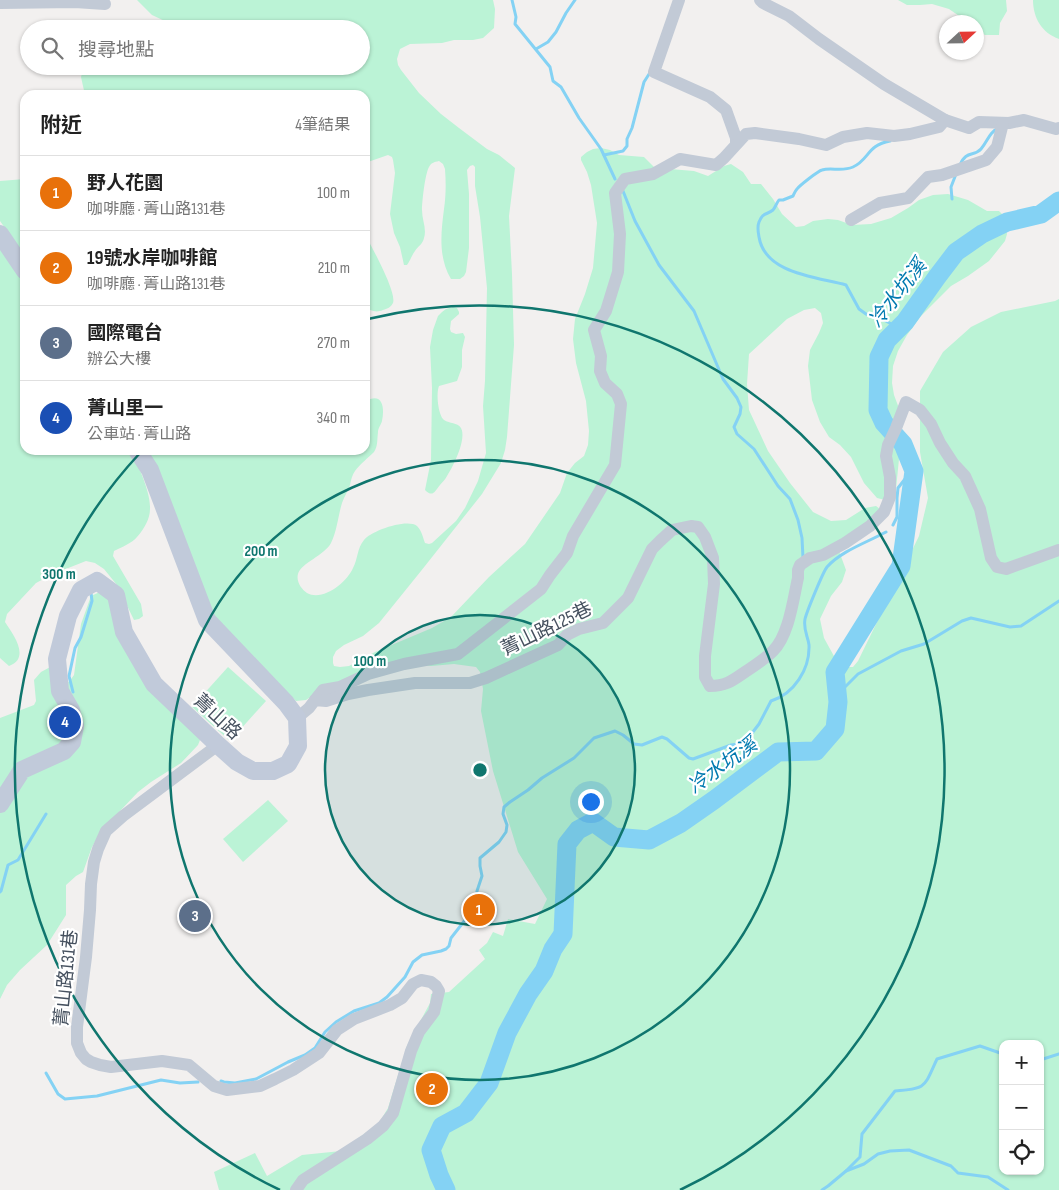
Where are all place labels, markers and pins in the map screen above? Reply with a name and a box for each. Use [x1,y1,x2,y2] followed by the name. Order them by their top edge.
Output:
[49,703,81,741] pin: 4
[471,761,489,779] centre of rings
[463,891,495,929] pin: 1
[179,897,211,935] pin: 3
[416,1070,448,1108] pin: 2

